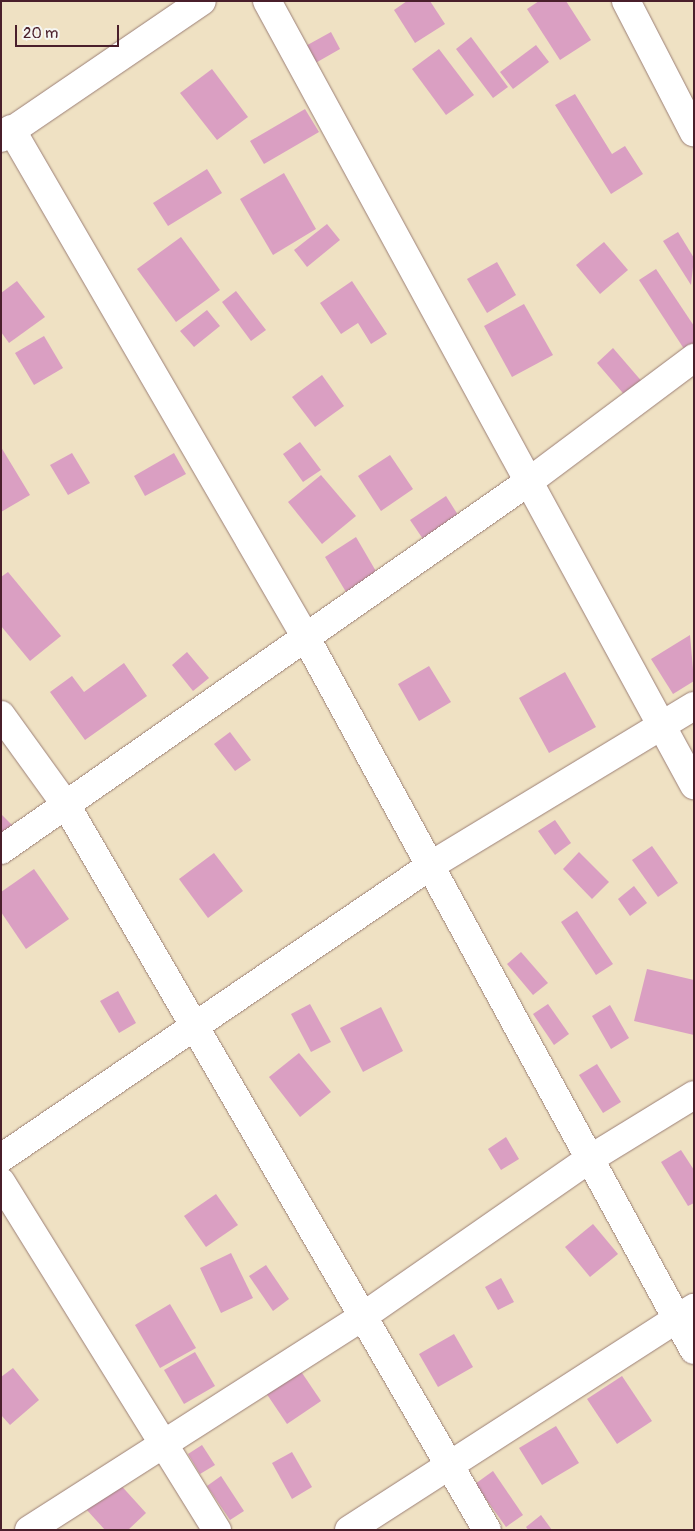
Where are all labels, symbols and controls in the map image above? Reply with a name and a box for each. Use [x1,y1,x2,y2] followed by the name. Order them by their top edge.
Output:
[18,15,121,47] scale bar
[23,24,58,43] text: 20 m

